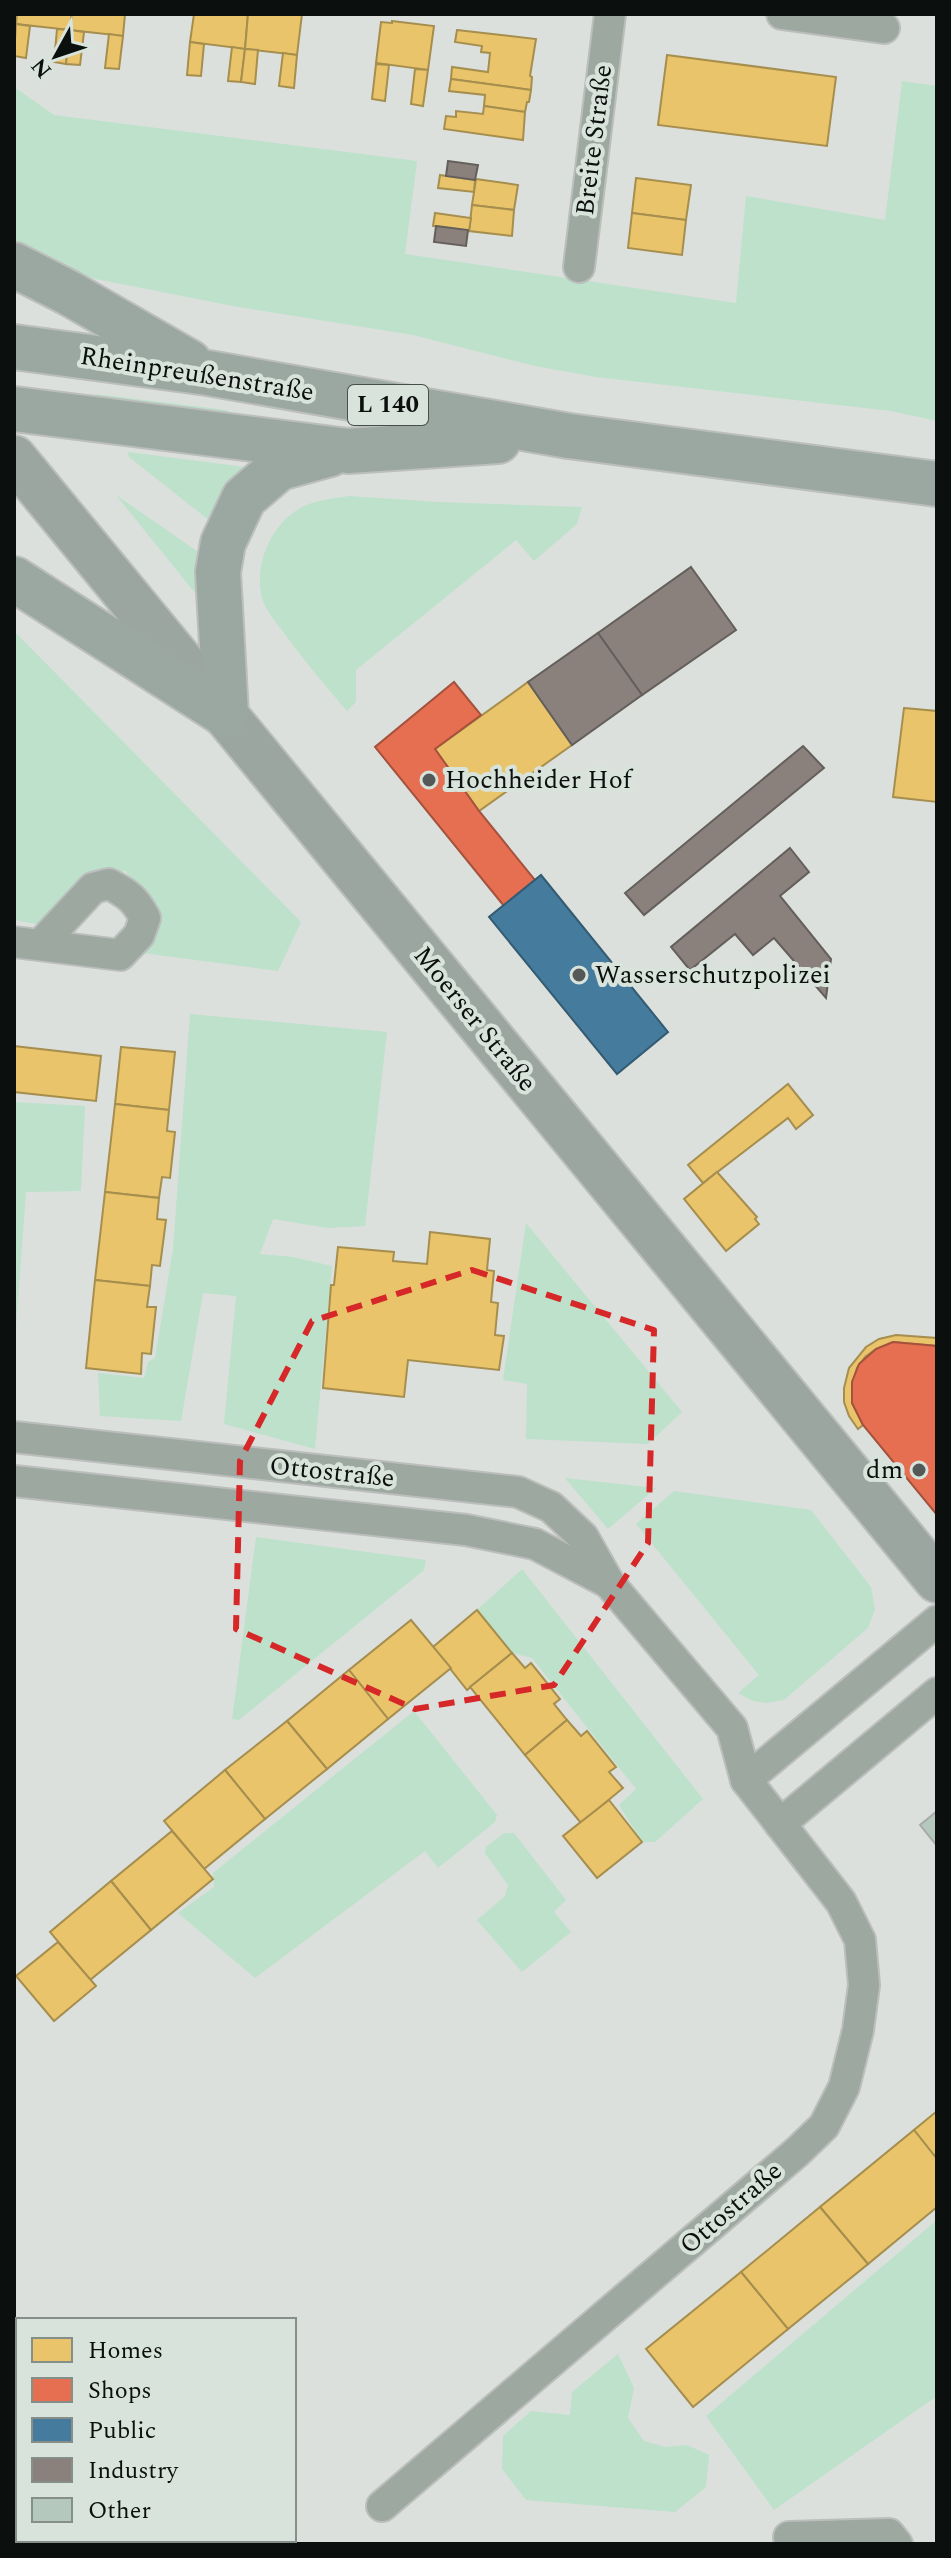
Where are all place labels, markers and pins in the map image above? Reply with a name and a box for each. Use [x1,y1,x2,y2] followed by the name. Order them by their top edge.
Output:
[445,760,634,800] place label: Hochheider Hof
[420,771,438,789] marker: Hochheider Hof
[595,955,831,995] place label: Wasserschutzpolizei
[570,966,588,984] marker: Wasserschutzpolizei
[866,1450,903,1490] place label: dm
[910,1461,928,1479] marker: dm

